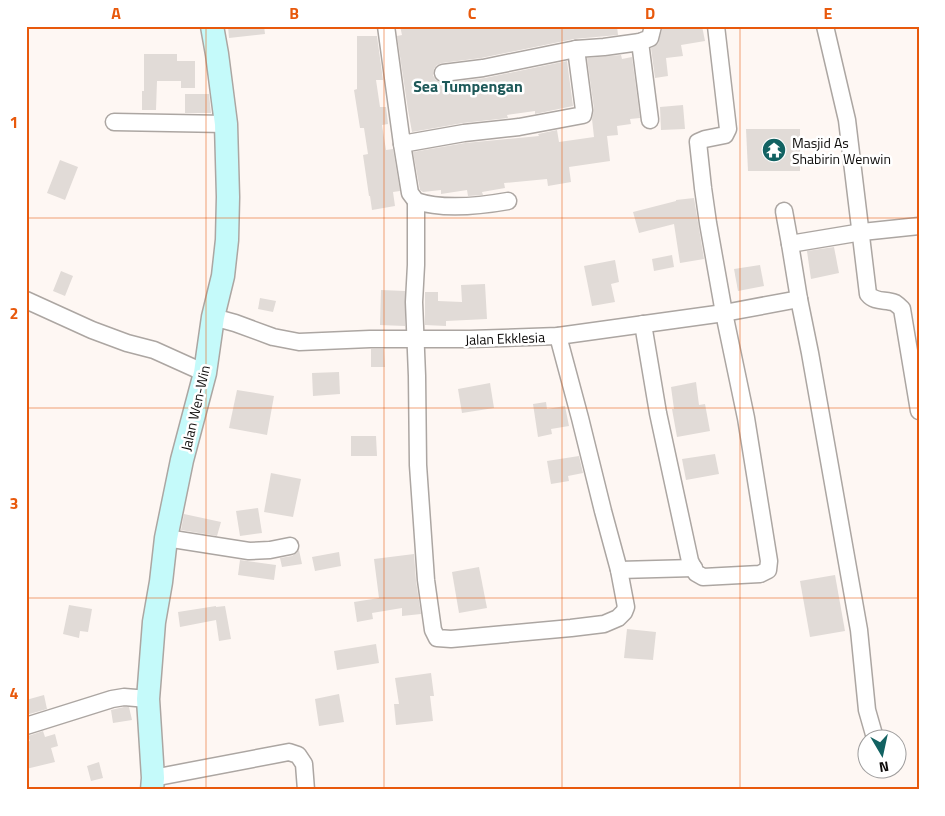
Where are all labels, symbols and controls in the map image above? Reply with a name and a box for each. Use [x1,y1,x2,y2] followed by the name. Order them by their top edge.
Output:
[111,1,121,25] text: A
[289,1,299,25] text: B
[468,1,477,25] text: C
[645,1,655,25] text: D
[824,1,833,25] text: E
[413,74,523,98] district label: Sea Tumpengan
[10,110,18,134] text: 1
[792,132,891,169] place label: Masjid As Shabirin Wenwin
[761,137,787,163] temple icon: Masjid As Shabirin Wenwin
[10,301,18,325] text: 2
[465,326,545,350] street label: Jalan Ekklesia
[175,363,215,453] street label: Jalan Wen-Win
[10,491,18,515] text: 3
[10,681,19,705] text: 4
[858,728,908,778] north arrow
[878,756,891,778] text: N

